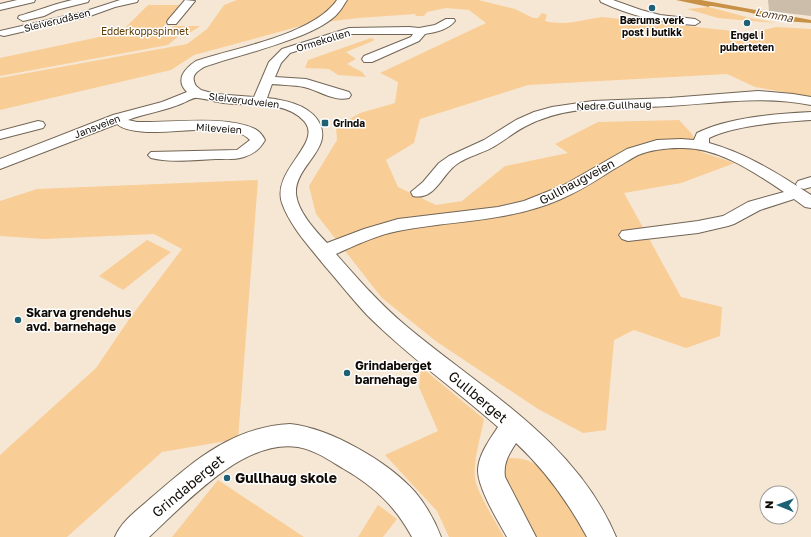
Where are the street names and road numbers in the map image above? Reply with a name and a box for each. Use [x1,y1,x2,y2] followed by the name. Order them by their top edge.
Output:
[22,6,92,34] street label: Sleiverudåsen
[295,26,351,54] street label: Ormekollen
[208,90,280,110] street label: Sleiverudveien
[576,98,652,112] street label: Nedre Gullhaug
[72,112,122,140] street label: Jansveien
[196,120,242,136] street label: Mileveien
[537,155,617,208] street label: Gullhaugveien
[445,367,511,426] street label: Gullberget
[148,451,227,521] street label: Grindaberget

